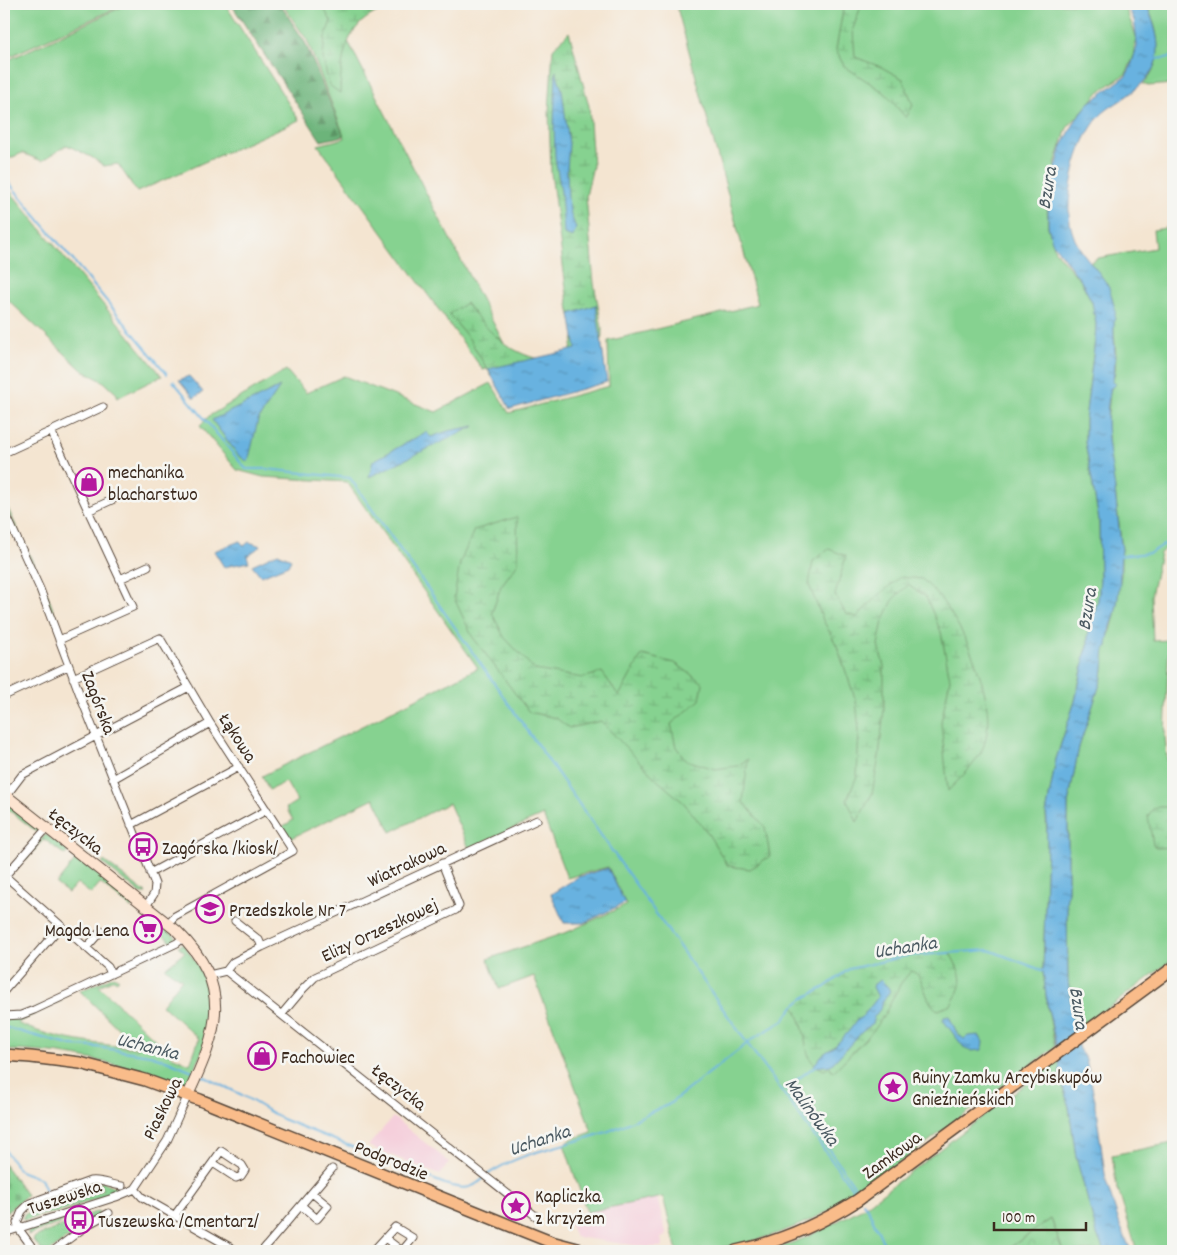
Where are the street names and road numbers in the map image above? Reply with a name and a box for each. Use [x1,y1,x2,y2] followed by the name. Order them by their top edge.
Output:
[72,668,122,740] street label: Zagórska
[210,708,263,770] street label: Łąkowa
[41,802,109,864] street label: Łęczycka
[364,836,452,896] street label: Wiatrakowa
[317,893,443,971] street label: Elizy Orzeszkowej
[364,1058,432,1120] street label: Łęczycka
[137,1073,191,1145] street label: Piaskowa
[858,1125,929,1188] street label: Zamkowa
[350,1135,432,1189] street label: Podgrodzie
[25,1174,107,1224] street label: Tuszewska

